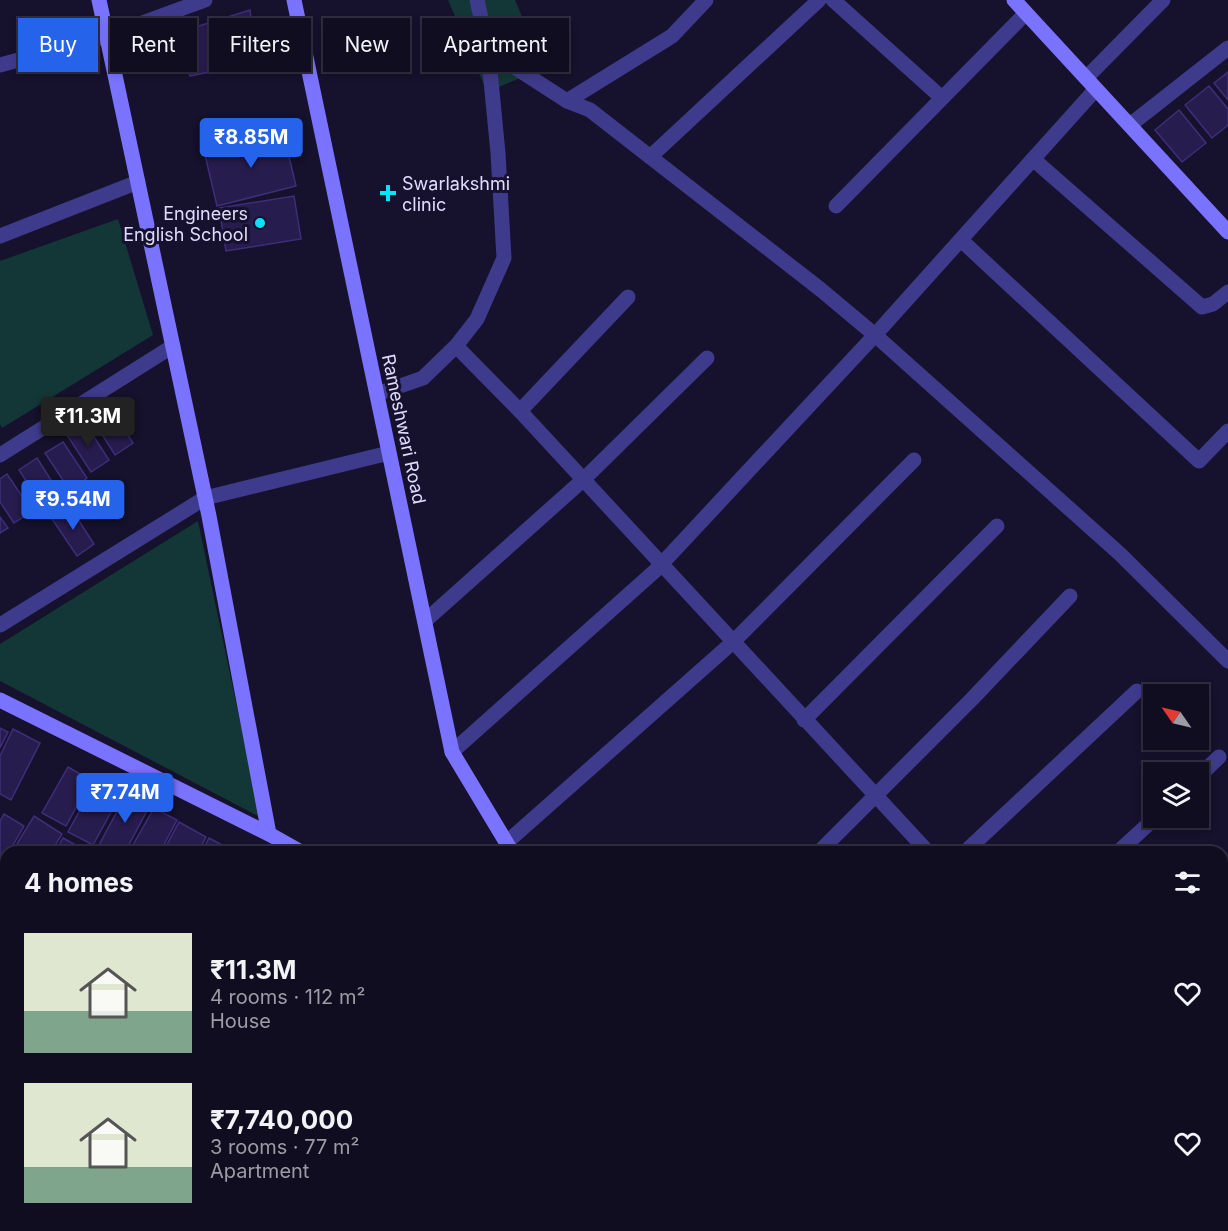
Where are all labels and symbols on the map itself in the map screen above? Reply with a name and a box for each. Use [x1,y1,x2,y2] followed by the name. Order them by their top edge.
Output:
[202,118,300,169] pin: ₹8.85M
[402,173,510,215] place label: Swarlakshmi clinic
[379,184,397,202] marker: Swarlakshmi clinic
[123,203,248,245] place label: Engineers English School
[253,216,267,230] marker: Engineers English School
[378,352,430,506] street label: Rameshwari Road
[39,397,137,448] pin: ₹11.3M
[24,480,122,531] pin: ₹9.54M
[1143,684,1209,750] north arrow
[76,773,174,824] pin: ₹7.74M

